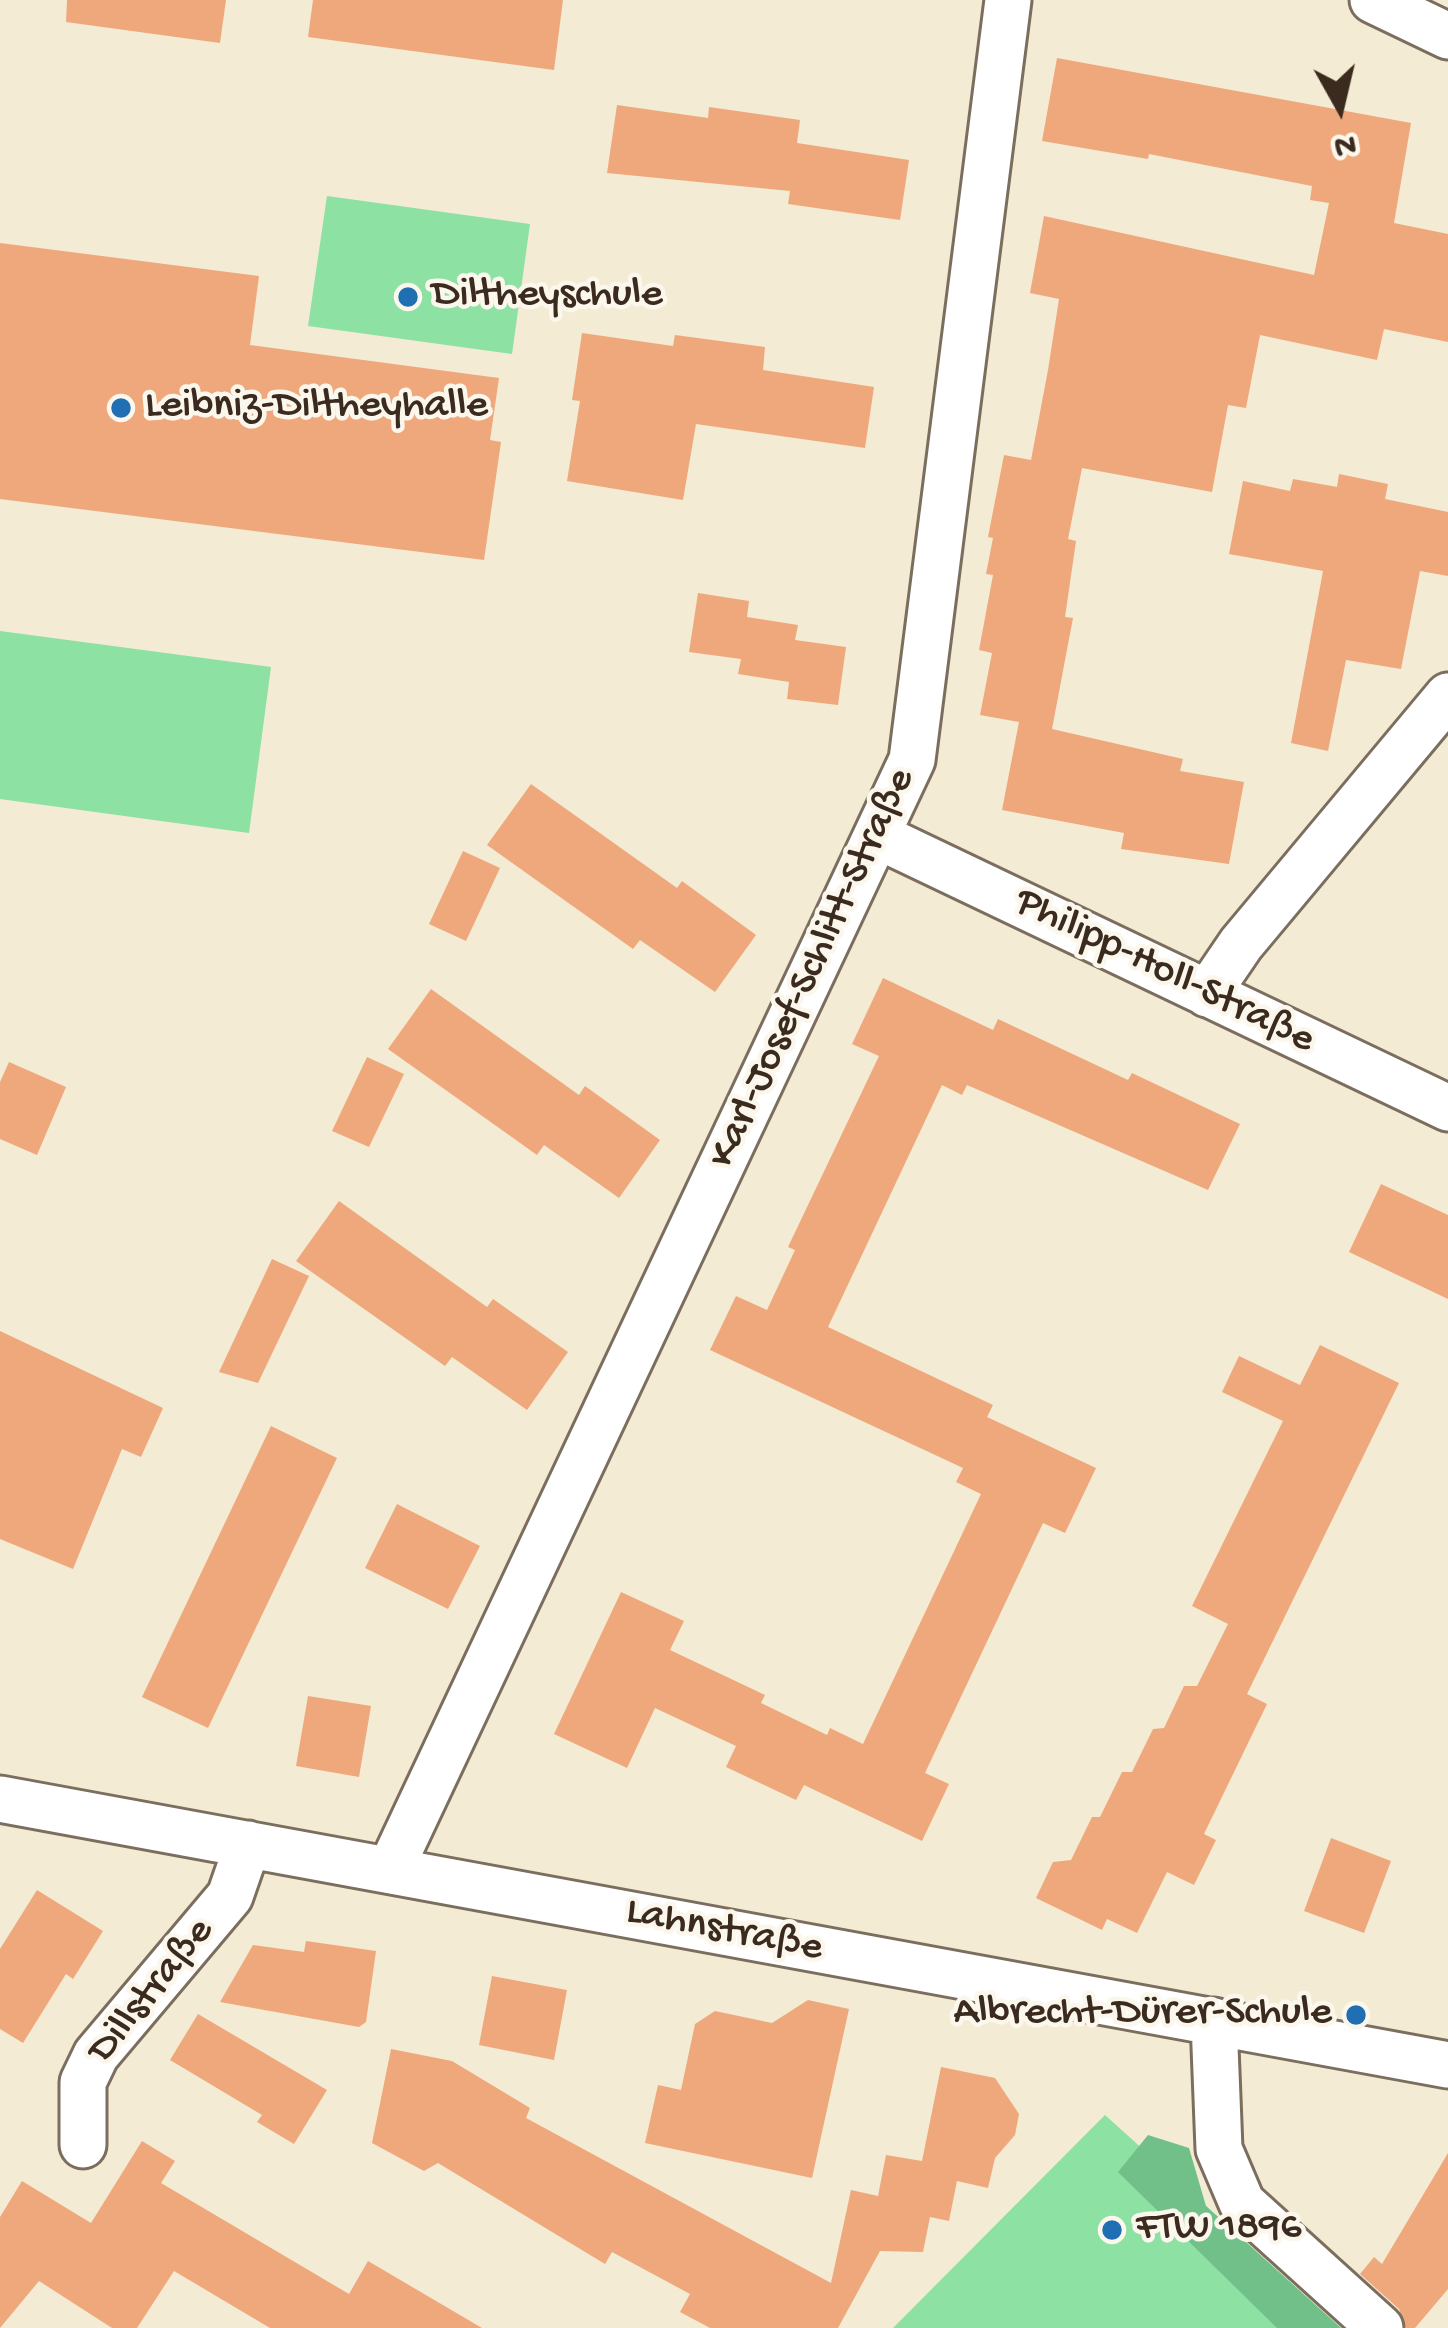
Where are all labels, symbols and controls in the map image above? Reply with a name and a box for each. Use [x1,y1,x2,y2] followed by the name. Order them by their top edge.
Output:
[1280,48,1400,168] north arrow
[1332,123,1358,164] text: N
[432,272,663,322] place label: Diltheyschule
[395,284,421,310] marker: Diltheyschule
[145,383,488,433] place label: Leibniz-Diltheyhalle
[108,395,134,421] marker: Leibniz-Diltheyhalle
[699,761,929,1177] street label: Karl-Josef-Schlitt-Straße
[1006,879,1322,1067] street label: Philipp-Holl-Straße
[621,1888,827,1976] street label: Lahnstraße
[79,1909,227,2075] street label: Dillstraße
[953,1990,1332,2040] place label: Albrecht-Dürer-Schule
[1343,2002,1369,2028] marker: Albrecht-Dürer-Schule
[1136,2205,1302,2255] place label: FTW 1896
[1099,2217,1125,2243] marker: FTW 1896

